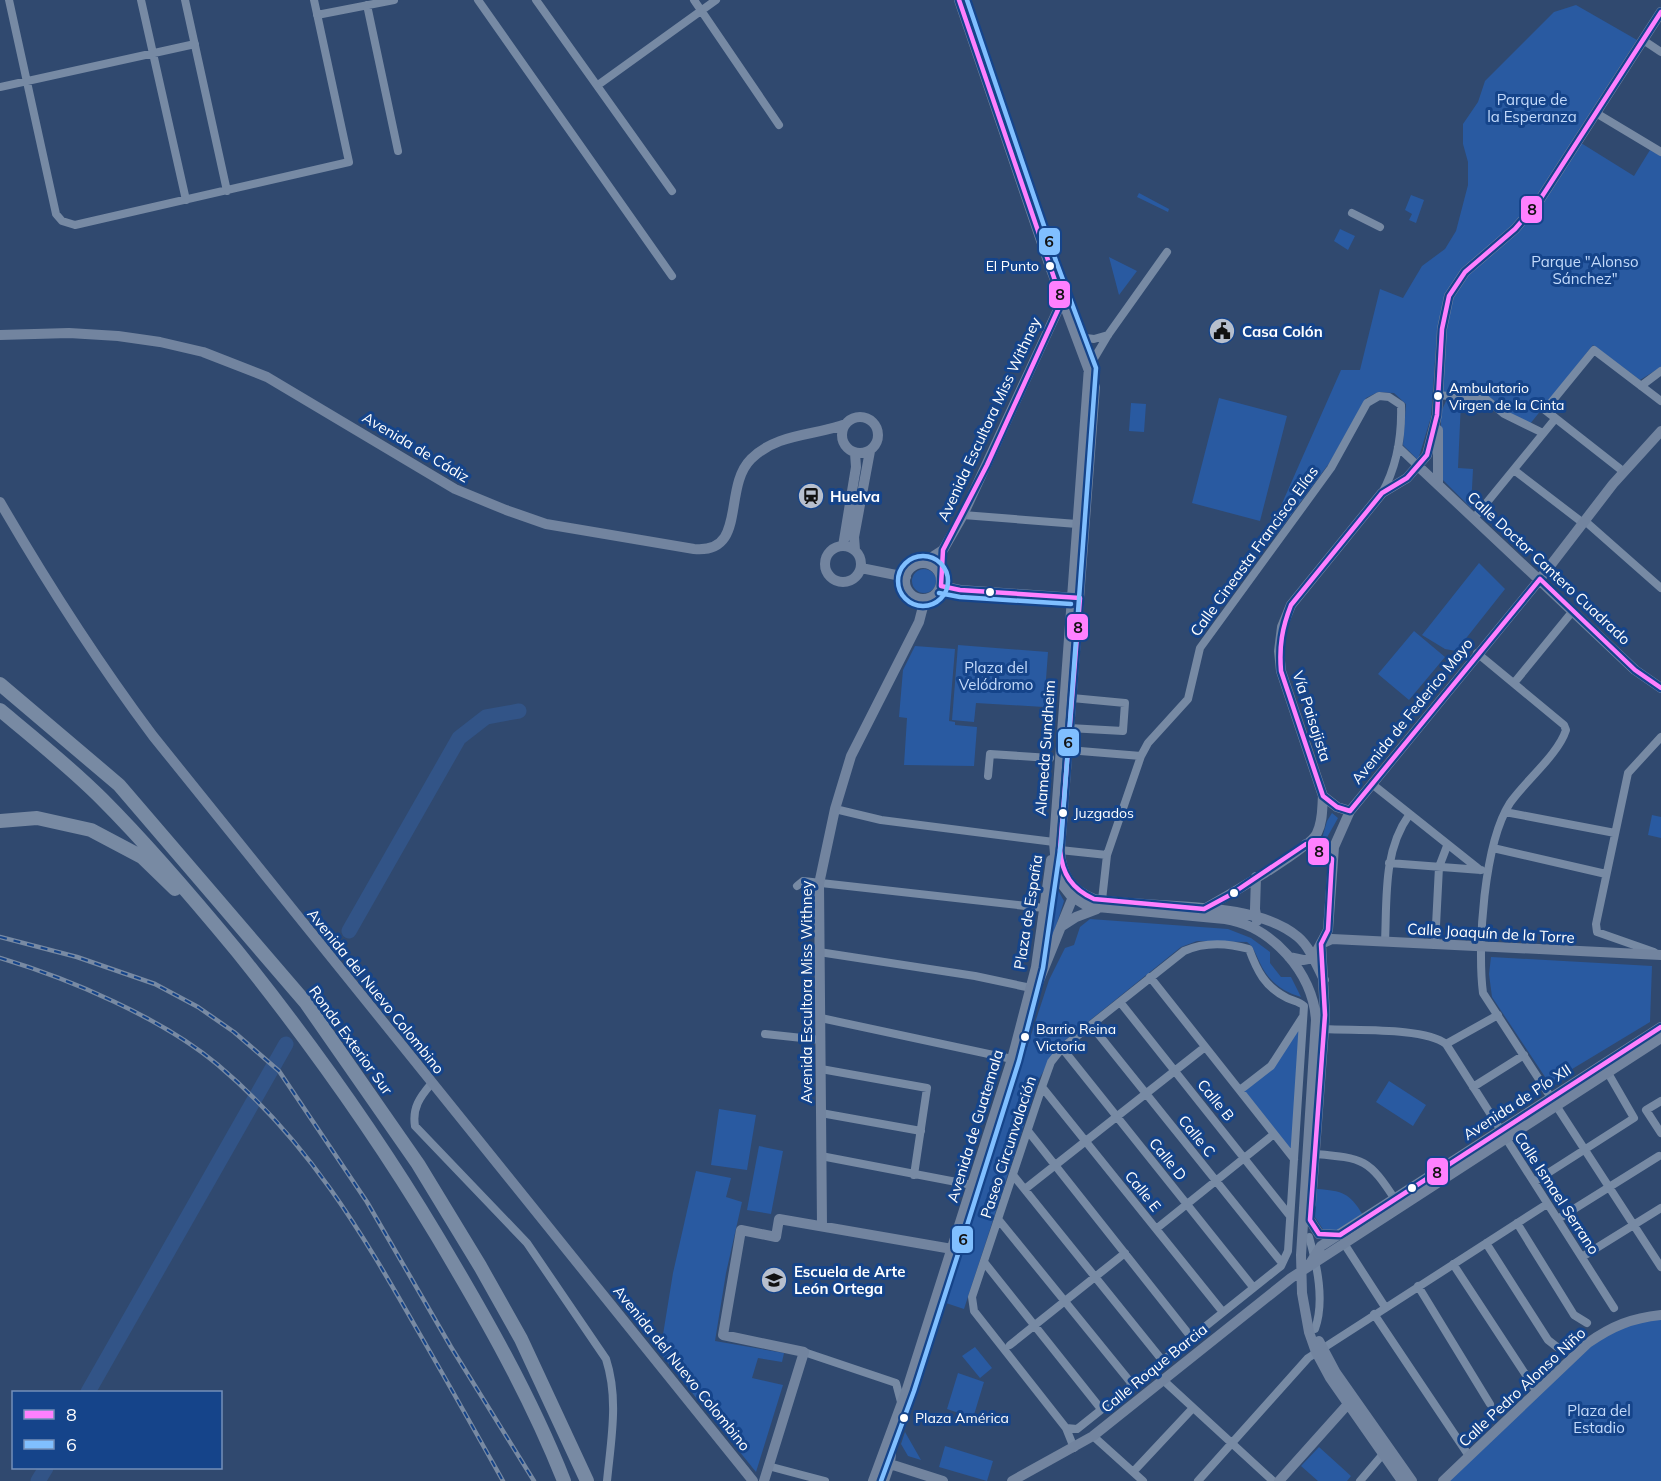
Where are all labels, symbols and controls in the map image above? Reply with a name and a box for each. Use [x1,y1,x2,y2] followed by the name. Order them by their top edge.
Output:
[1487,90,1577,126] park label: Parque de la Esperanza
[1520,195,1543,224] line badge: 8
[1527,199,1537,219] text: 8
[1038,227,1061,256] line badge: 6
[1044,231,1054,251] text: 6
[1531,252,1639,288] park label: Parque "Alonso Sánchez"
[986,257,1039,275] place label: El Punto
[1044,260,1056,272] marker: El Punto
[1048,280,1071,309] line badge: 8
[1055,284,1065,304] text: 8
[933,314,1045,524] street label: Avenida Escultora Miss Withney
[1207,316,1237,346] public building icon: Casa Colón
[1242,322,1323,341] place label: Casa Colón
[1449,379,1564,414] place label: Ambulatorio Virgen de la Cinta
[1432,390,1444,402] marker: Ambulatorio Virgen de la Cinta
[359,408,473,487] street label: Avenida de Cádiz
[1186,462,1322,640] street label: Calle Cineasta Francisco Elías
[796,481,826,511] station icon: Huelva
[830,487,880,506] place label: Huelva
[1463,487,1635,649] street label: Calle Doctor Cantero Cuadrado
[984,586,996,598] unlabelled marker
[1066,613,1089,641] line badge: 8
[1073,617,1083,637] text: 8
[1347,634,1477,788] street label: Avenida de Federico Mayo
[959,658,1033,694] park label: Plaza del Velódromo
[1288,668,1336,764] street label: Vía Paisajista
[1031,679,1059,817] street label: Alameda Sundheim
[1057,728,1080,757] line badge: 6
[1063,732,1073,752] text: 6
[1074,804,1134,822] place label: Juzgados
[1057,807,1069,819] marker: Juzgados
[1307,837,1330,866] line badge: 8
[1314,841,1324,861] text: 8
[1010,853,1046,971] street label: Plaza de España
[797,880,816,1104] street label: Avenida Escultora Miss Withney
[1228,887,1240,899] unlabelled marker
[303,904,449,1078] street label: Avenida del Nuevo Colombino
[1407,919,1575,947] street label: Calle Joaquín de la Torre
[305,982,397,1099] street label: Ronda Exterior Sur
[1036,1020,1116,1055] place label: Barrio Reina Victoria
[1019,1031,1031,1043] marker: Barrio Reina Victoria
[943,1047,1007,1205] street label: Avenida de Guatemala
[1459,1060,1575,1144] street label: Avenida de Pío XII
[976,1074,1040,1220] street label: Paseo Circunvalación
[1193,1075,1239,1125] street label: Calle B
[1174,1111,1220,1161] street label: Calle C
[1510,1128,1604,1258] street label: Calle Ismael Serrano
[1145,1134,1191,1184] street label: Calle D
[1426,1157,1449,1186] line badge: 8
[1432,1162,1442,1182] text: 8
[1121,1167,1165,1215] street label: Calle E
[1406,1182,1418,1194] unlabelled marker
[951,1225,974,1254] line badge: 6
[958,1229,968,1249] text: 6
[794,1262,905,1298] place label: Escuela de Arte León Ortega
[759,1265,789,1295] school or university icon: Escuela de Arte León Ortega
[609,1281,755,1455] street label: Avenida del Nuevo Colombino
[1097,1319,1211,1417] street label: Calle Roque Barcia
[1455,1323,1589,1451] street label: Calle Pedro Alonso Niño
[12,1391,222,1469] legend
[1567,1401,1631,1437] park label: Plaza del Estadio
[66,1403,77,1426] text: 8
[915,1409,1009,1427] place label: Plaza América
[898,1412,910,1424] marker: Plaza América
[66,1433,77,1456] text: 6

